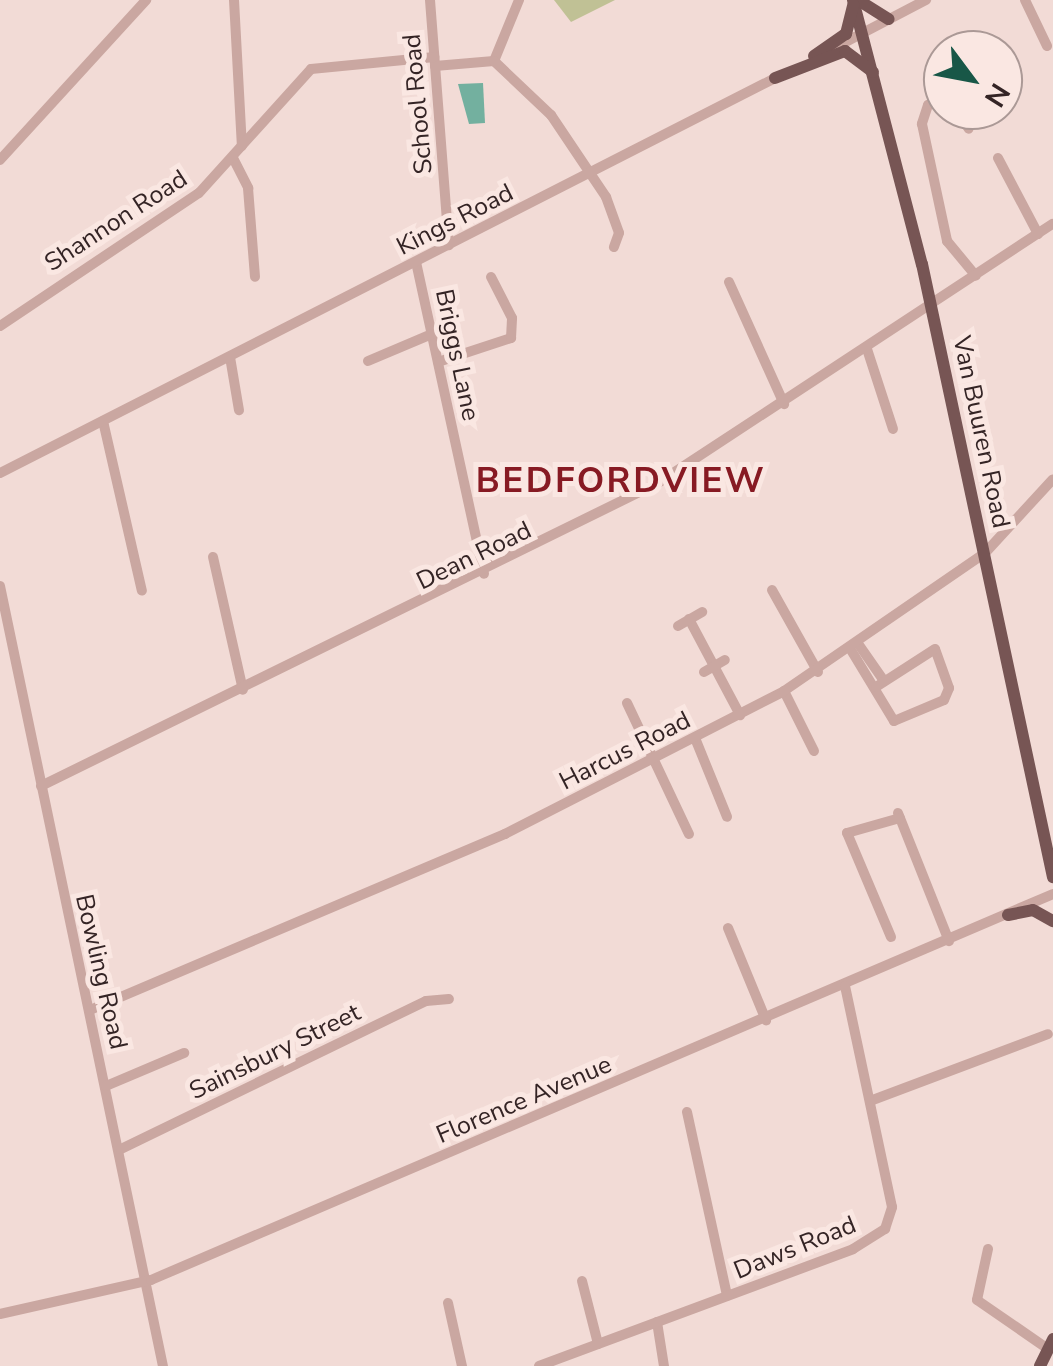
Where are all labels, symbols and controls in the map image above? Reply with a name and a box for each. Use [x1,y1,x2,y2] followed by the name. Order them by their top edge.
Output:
[923,30,1023,130] north arrow
[397,32,439,176] street label: School Road
[975,76,1018,114] text: N
[39,164,193,278] street label: Shannon Road
[392,178,518,262] street label: Kings Road
[428,286,486,424] street label: Briggs Lane
[946,333,1016,531] street label: Van Buuren Road
[476,460,766,502] district label: BEDFORDVIEW
[412,515,536,597] street label: Dean Road
[554,705,696,797] street label: Harcus Road
[69,892,133,1052] street label: Bowling Road
[185,998,365,1106] street label: Sainsbury Street
[432,1050,616,1150] street label: Florence Avenue
[730,1210,860,1286] street label: Daws Road

